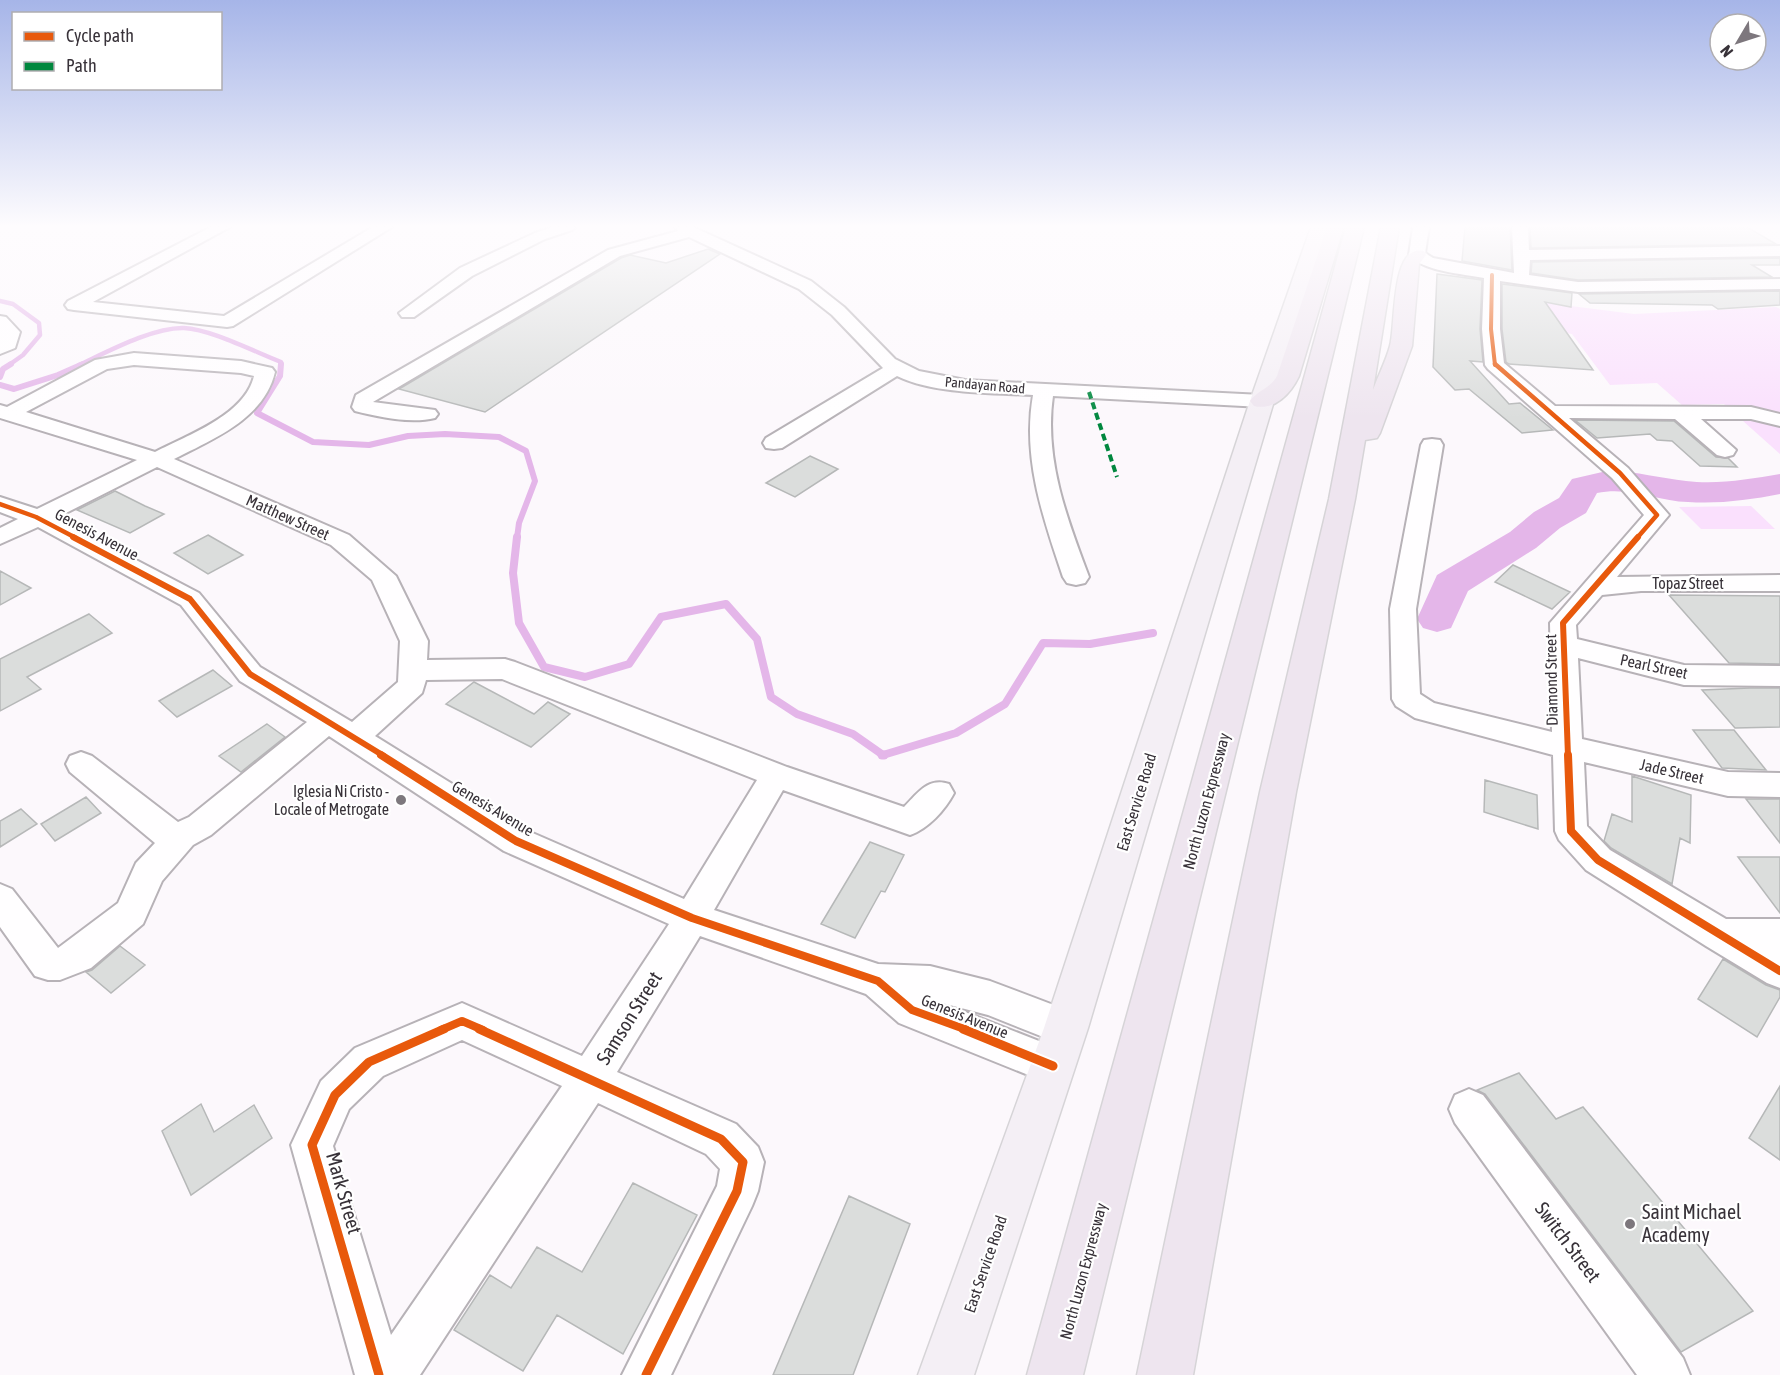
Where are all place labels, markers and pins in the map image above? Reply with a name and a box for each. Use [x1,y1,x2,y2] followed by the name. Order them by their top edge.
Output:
[274,782,389,819] place label: Iglesia Ni Cristo - Locale of Metrogate
[394,793,408,807] marker: Iglesia Ni Cristo - Locale of Metrogate
[1642,1200,1742,1246] place label: Saint Michael Academy
[1623,1217,1637,1231] marker: Saint Michael Academy

